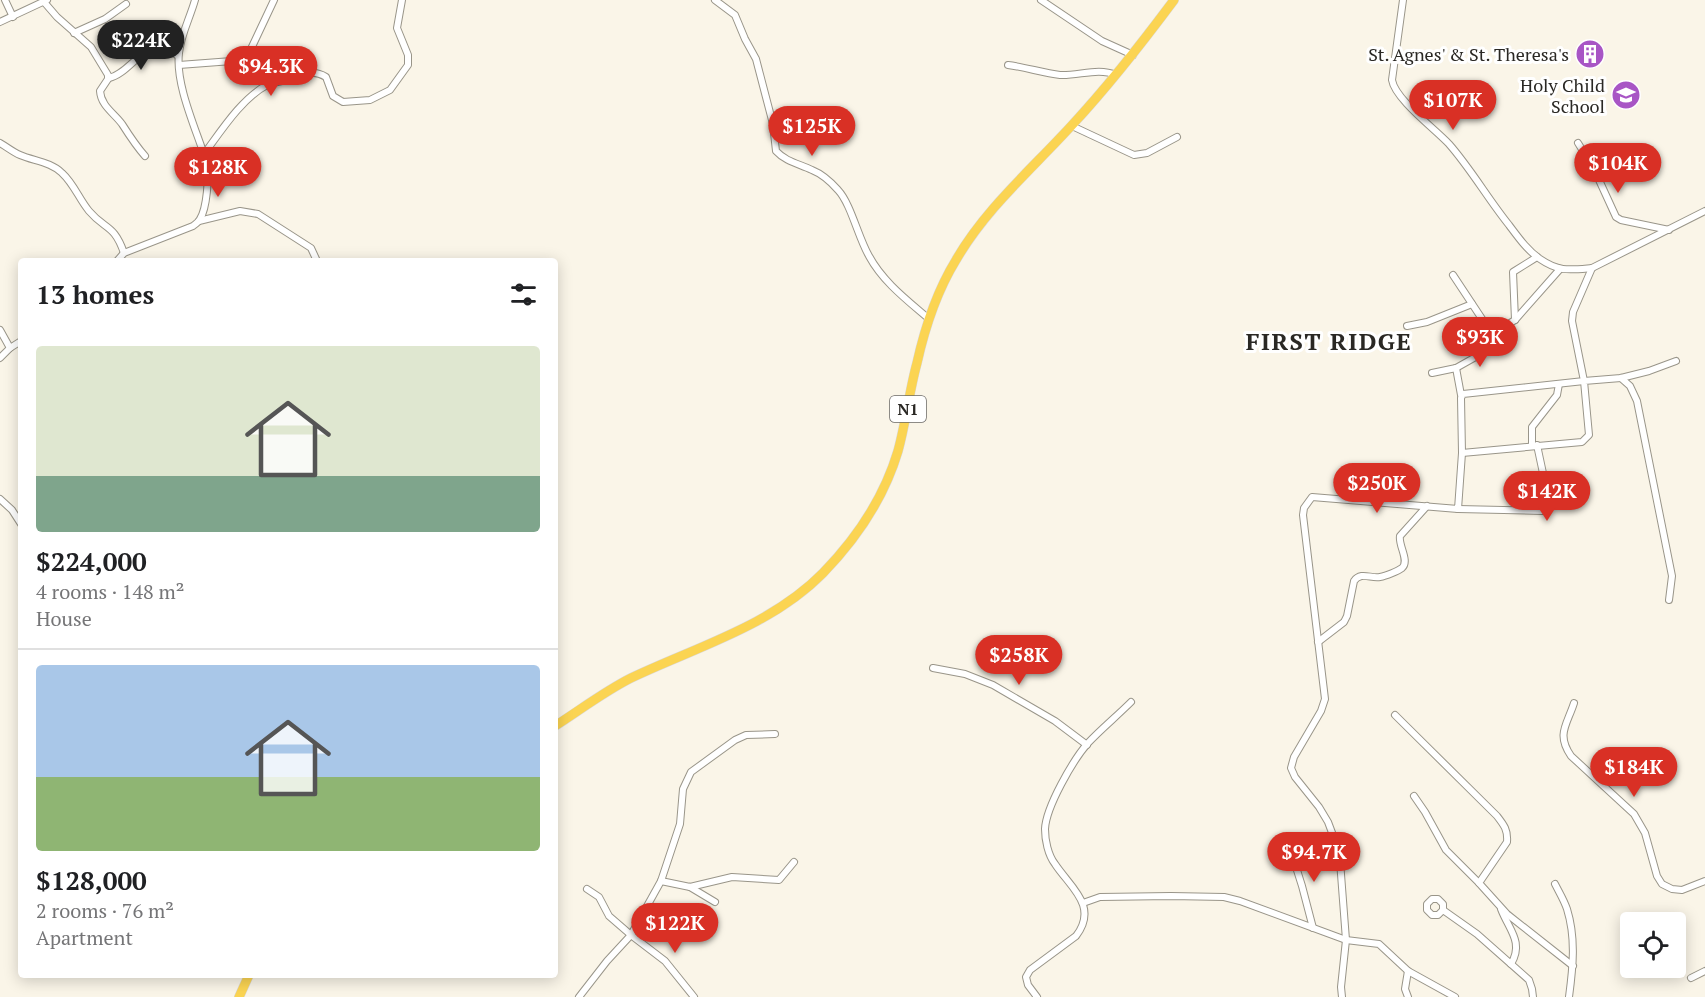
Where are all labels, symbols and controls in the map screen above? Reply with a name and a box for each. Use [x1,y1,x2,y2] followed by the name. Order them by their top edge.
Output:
[99,20,183,71] pin: $224K
[111,26,171,53] text: $224K
[1574,38,1606,70] building icon: St. Agnes' & St. Theresa's
[1368,42,1569,66] place label: St. Agnes' & St. Theresa's
[222,46,320,97] pin: $94.3K
[238,52,304,79] text: $94.3K
[1520,73,1605,118] place label: Holy Child School
[1610,79,1642,111] school or university icon: Holy Child School
[1411,80,1495,131] pin: $107K
[1423,86,1483,113] text: $107K
[770,106,854,157] pin: $125K
[782,112,842,139] text: $125K
[1576,143,1660,194] pin: $104K
[176,147,260,198] pin: $128K
[1588,149,1648,176] text: $104K
[188,153,248,180] text: $128K
[36,277,154,311] text: 13 homes
[507,278,540,311] icon: filters
[1444,317,1516,368] pin: $93K
[1456,323,1504,350] text: $93K
[1246,325,1412,357] district label: FIRST RIDGE
[234,385,342,493] icon: home
[890,396,926,422] road number: N1
[1335,463,1419,514] pin: $250K
[1347,469,1407,496] text: $250K
[1505,471,1589,522] pin: $142K
[1517,477,1577,504] text: $142K
[36,544,147,578] text: $224,000
[36,578,184,605] text: 4 rooms · 148 m²
[36,605,92,632] text: House
[977,635,1061,686] pin: $258K
[989,641,1049,668] text: $258K
[234,704,342,812] icon: home
[1592,747,1676,798] pin: $184K
[1604,753,1664,780] text: $184K
[1265,832,1363,883] pin: $94.7K
[1281,838,1347,865] text: $94.7K
[36,863,147,897] text: $128,000
[36,897,174,924] text: 2 rooms · 76 m²
[633,903,717,954] pin: $122K
[645,909,705,936] text: $122K
[1620,912,1686,978] map controls
[1620,912,1686,978] button: locate
[36,924,133,951] text: Apartment

